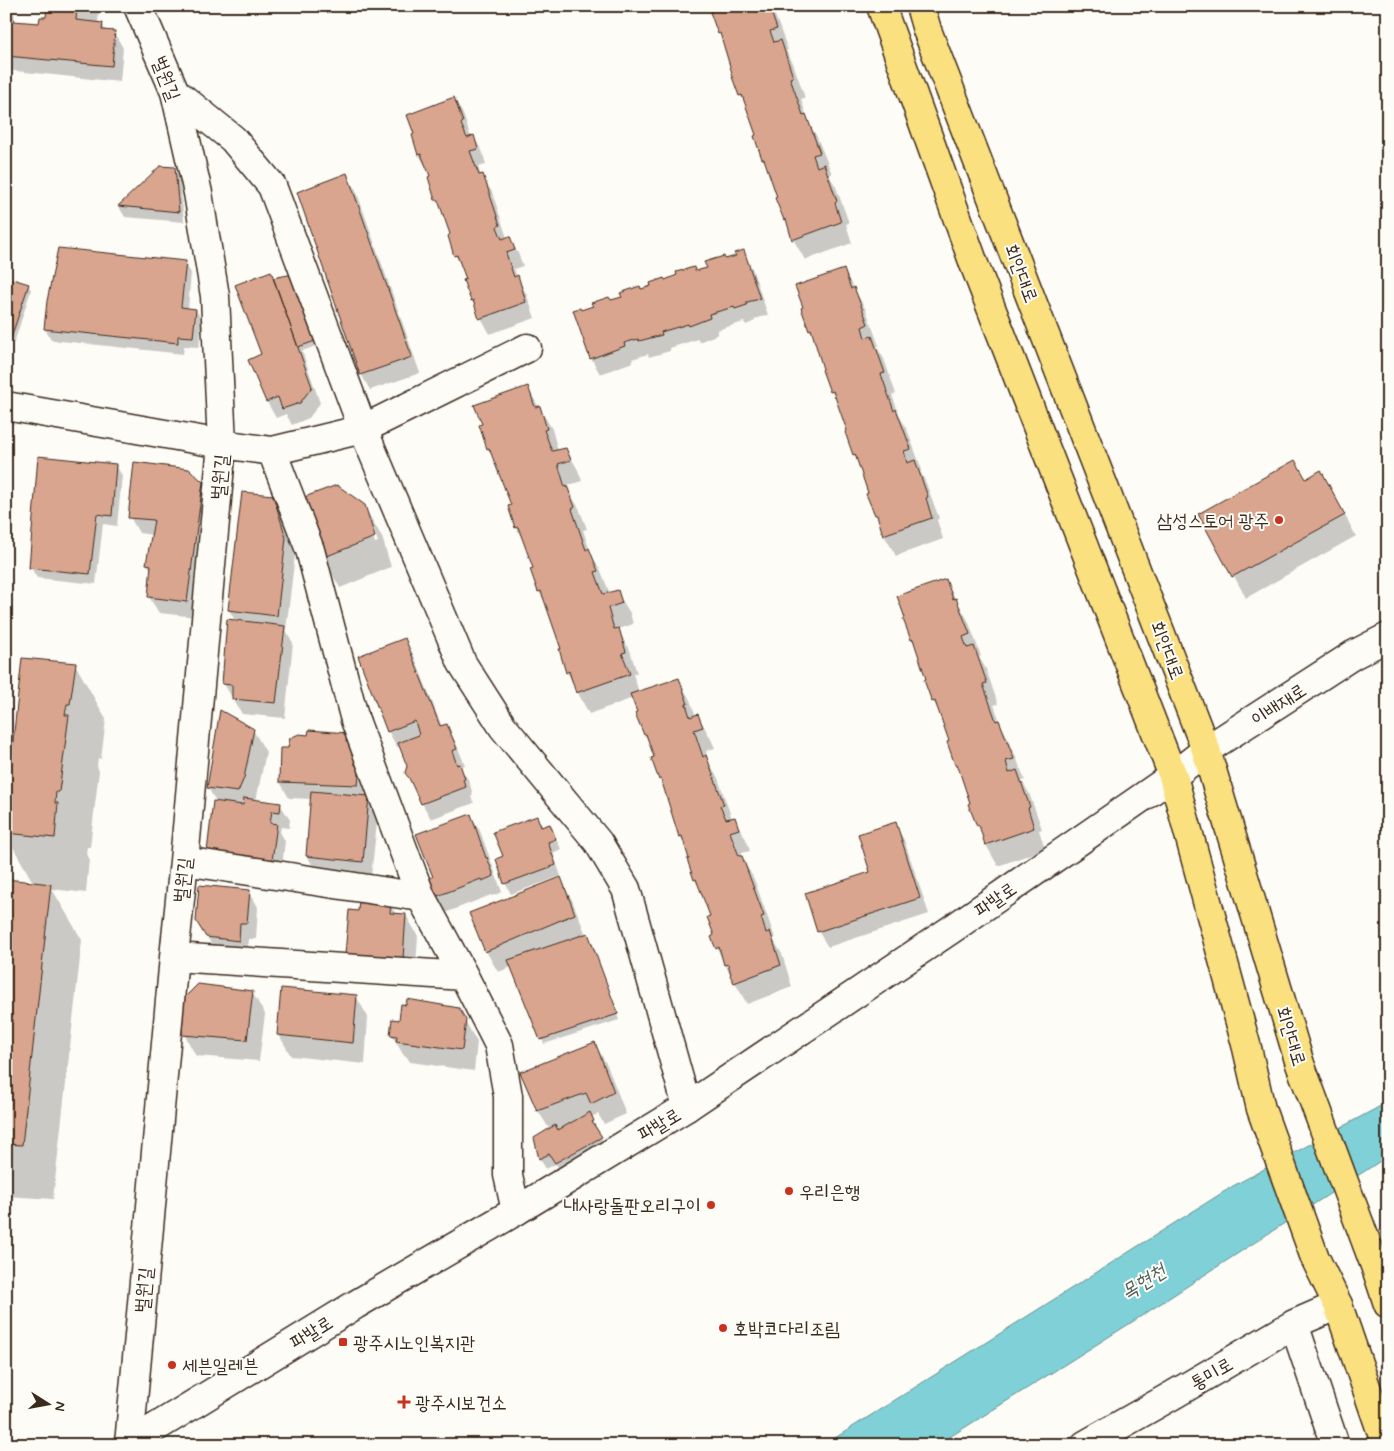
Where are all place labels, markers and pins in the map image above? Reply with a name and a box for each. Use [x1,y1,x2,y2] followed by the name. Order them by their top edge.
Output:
[1157,509,1269,534] place label: 삼성스토어 광주
[1273,514,1285,526] marker: 삼성스토어 광주
[799,1180,860,1205] place label: 우리은행
[783,1185,795,1197] marker: 우리은행
[563,1194,701,1219] place label: 내사랑돌판오리구이
[705,1199,717,1211] marker: 내사랑돌판오리구이
[733,1317,840,1342] place label: 호박코다리조림
[717,1322,729,1334] marker: 호박코다리조림
[353,1331,475,1356] place label: 광주시노인복지관
[337,1336,349,1348] marker: 광주시노인복지관
[182,1354,258,1379] place label: 세븐일레븐
[166,1359,178,1371] marker: 세븐일레븐
[415,1391,507,1416] place label: 광주시보건소
[397,1395,411,1409] marker: 광주시보건소

